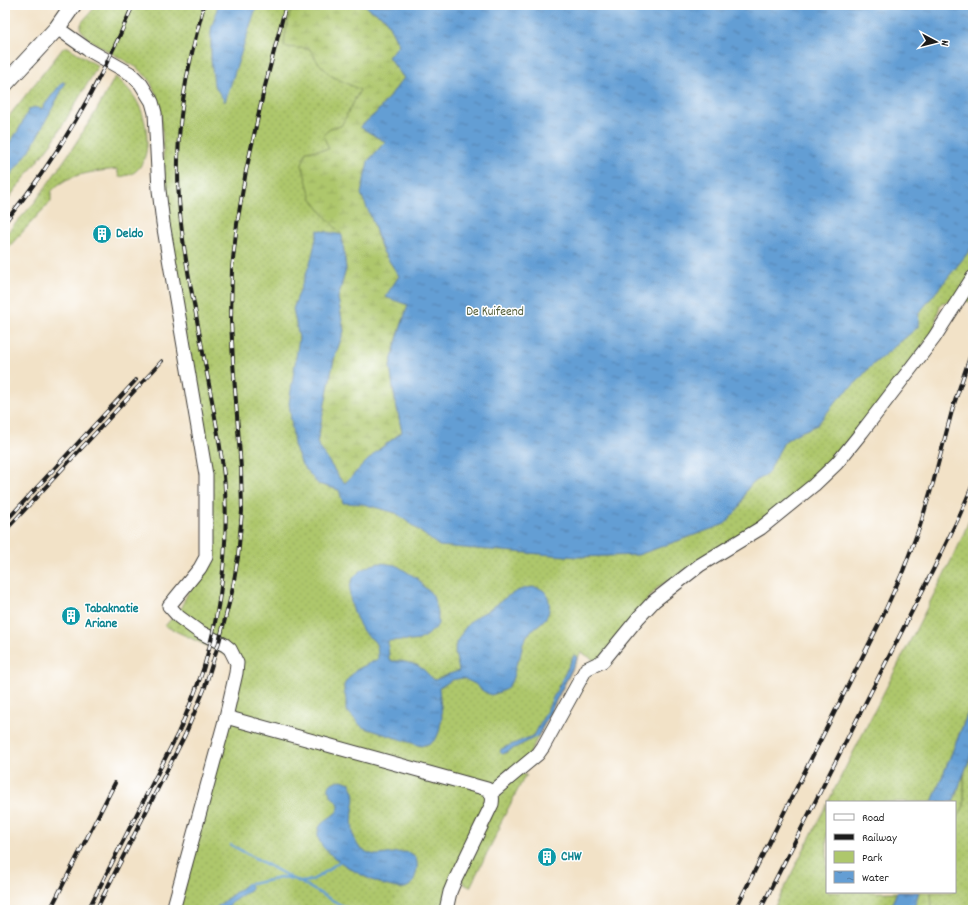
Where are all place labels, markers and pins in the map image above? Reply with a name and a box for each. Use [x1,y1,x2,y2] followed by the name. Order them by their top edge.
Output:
[91,223,113,245] building icon: Deldo
[116,225,144,244] place label: Deldo
[85,600,139,634] place label: Tabaknatie Ariane
[60,605,82,627] building icon: Tabaknatie Ariane
[536,846,558,868] building icon: CHW
[561,848,582,867] place label: CHW

